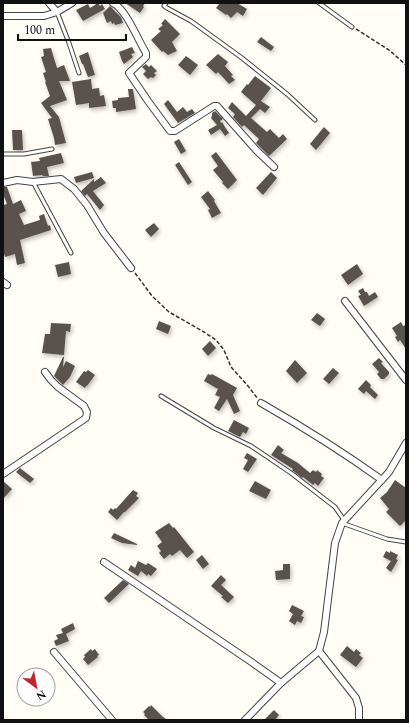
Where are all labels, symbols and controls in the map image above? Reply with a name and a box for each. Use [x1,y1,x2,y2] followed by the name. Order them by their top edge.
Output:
[18,16,126,42] scale bar
[24,21,55,40] text: 100 m
[16,667,56,707] north arrow
[33,685,49,705] text: N

